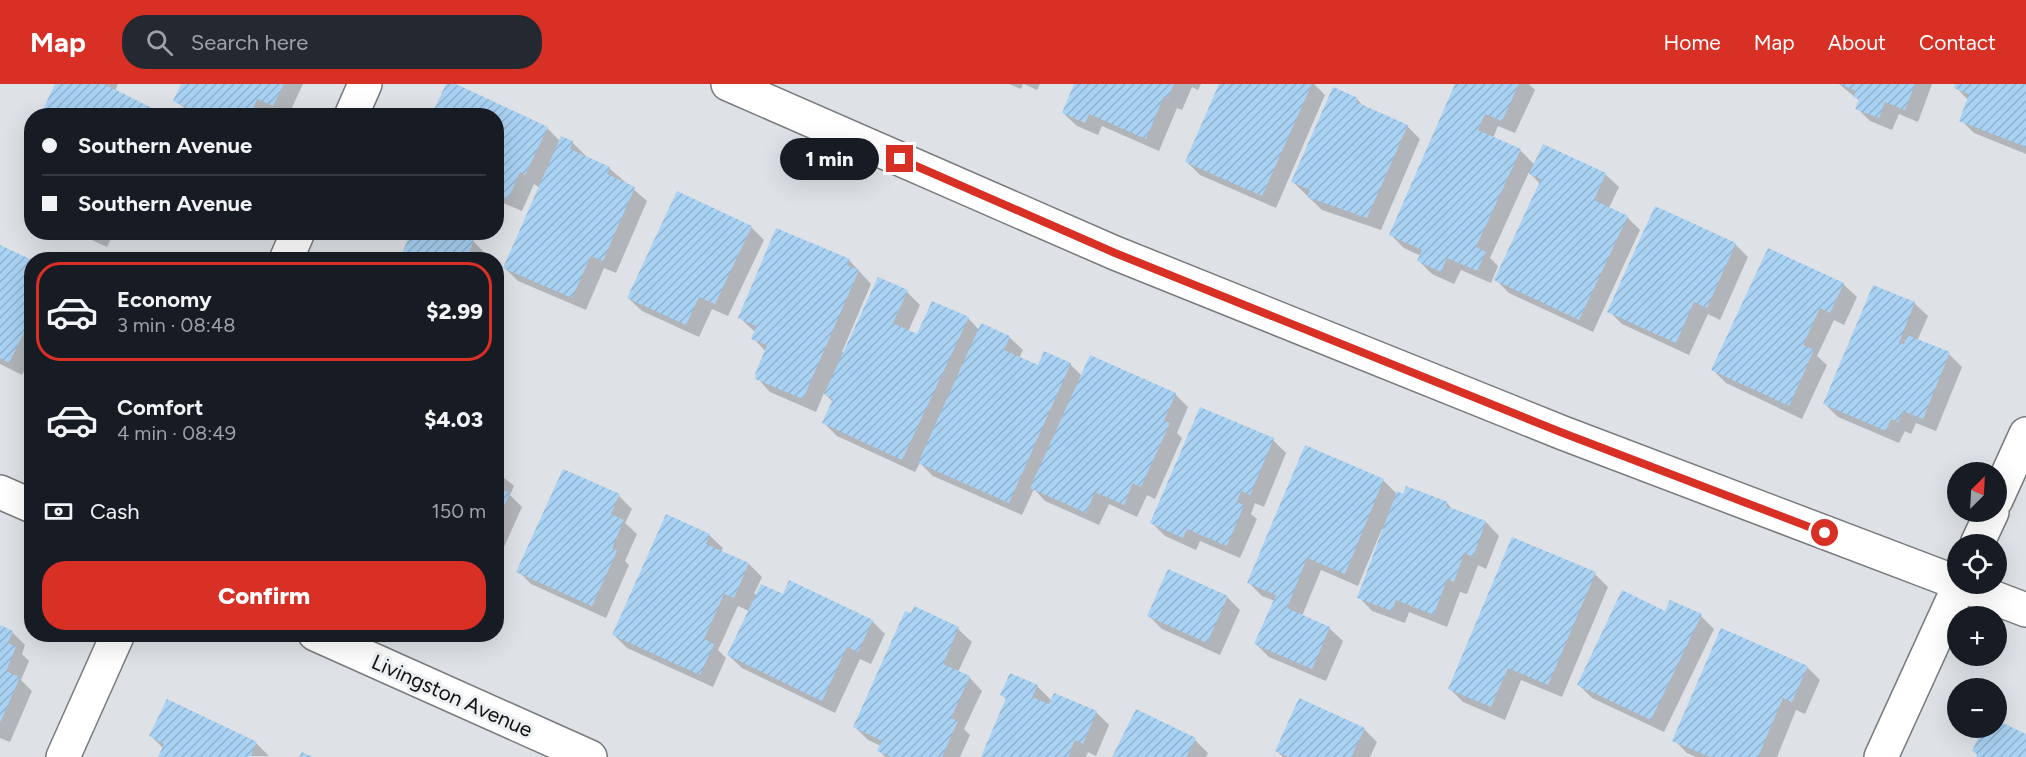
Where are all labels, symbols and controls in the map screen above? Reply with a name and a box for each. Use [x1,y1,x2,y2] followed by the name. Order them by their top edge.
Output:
[122,15,542,69] search box
[30,25,86,59] text: Map
[143,26,176,59] icon: search
[191,29,308,56] text: Search here
[1664,30,1721,55] text: Home
[1754,30,1795,55] text: Map
[1828,30,1886,55] text: About
[1919,30,1996,55] text: Contact
[78,132,252,159] text: Southern Avenue
[780,138,879,180] callout: 1 min
[886,145,913,172] route end
[806,147,853,171] text: 1 min
[78,190,252,217] text: Southern Avenue
[45,285,99,339] icon: car
[117,286,212,313] text: Economy
[426,298,483,325] text: $2.99
[117,313,235,337] text: 3 min · 08:48
[45,393,99,447] icon: car
[117,394,203,421] text: Comfort
[424,406,483,433] text: $4.03
[117,421,236,445] text: 4 min · 08:49
[1947,462,2007,522] north arrow
[1947,462,2007,738] map controls
[42,495,75,528] icon: cash
[90,498,140,525] text: Cash
[431,499,486,523] text: 150 m
[1811,519,1838,546] route start
[1947,534,2007,594] button: locate
[42,561,486,630] button: Confirm
[1947,606,2007,666] button: +
[368,649,536,742] street label: Livingston Avenue
[1947,678,2007,738] button: −

